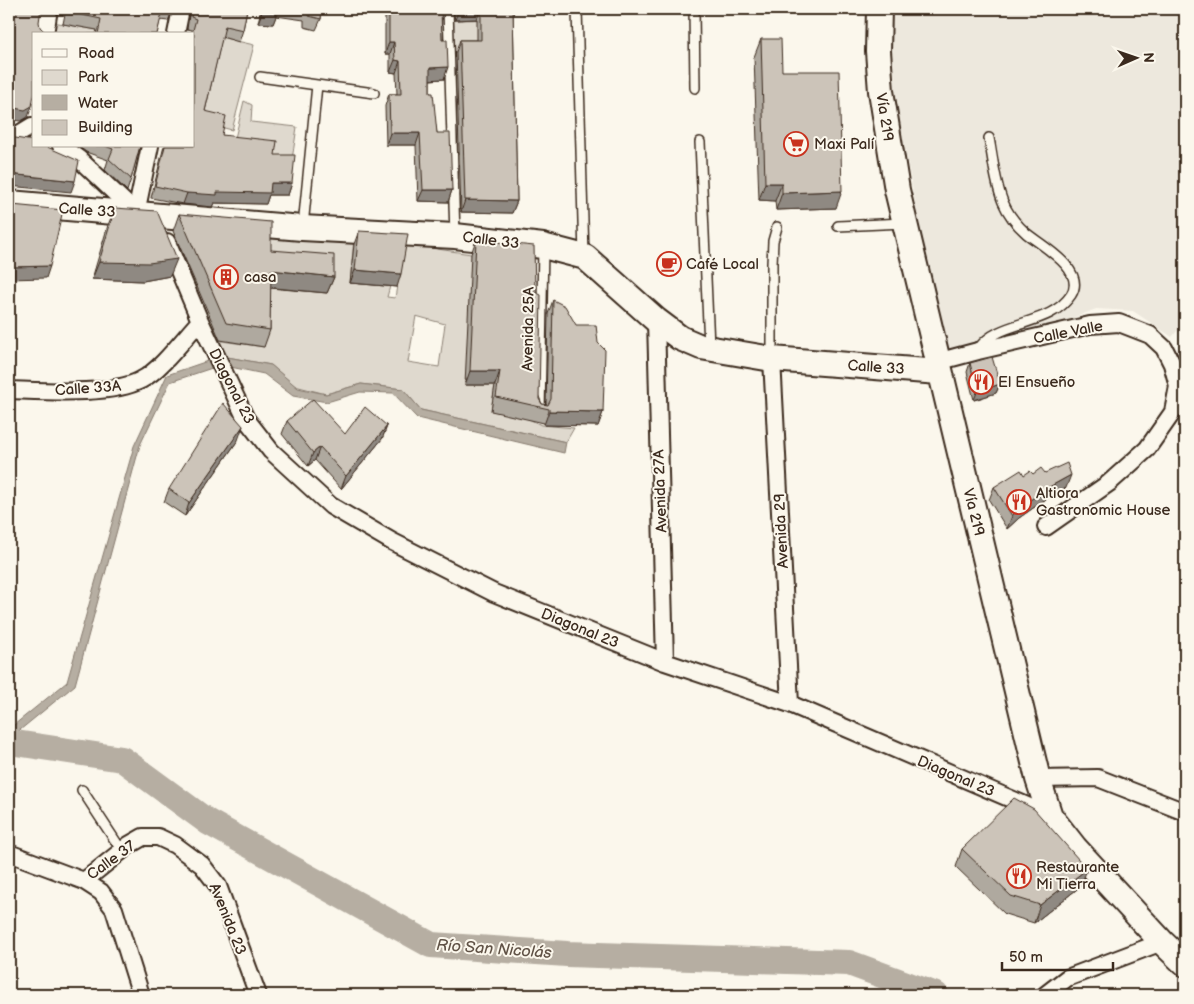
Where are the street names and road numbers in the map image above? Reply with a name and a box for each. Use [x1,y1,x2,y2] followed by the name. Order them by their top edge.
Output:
[871,92,898,143] street label: Vía 219
[58,199,116,222] street label: Calle 33
[461,228,520,253] street label: Calle 33
[518,286,539,371] street label: Avenida 25A
[1032,316,1105,349] street label: Calle Valle
[204,345,259,427] street label: Diagonal 23
[847,356,905,379] street label: Calle 33
[54,377,123,400] street label: Calle 33A
[650,448,671,533] street label: Avenida 27A
[958,486,989,538] street label: Vía 219
[770,493,793,569] street label: Avenida 29
[538,604,622,653] street label: Diagonal 23
[914,752,997,801] street label: Diagonal 23
[83,836,140,884] street label: Calle 37
[205,881,251,958] street label: Avenida 23

